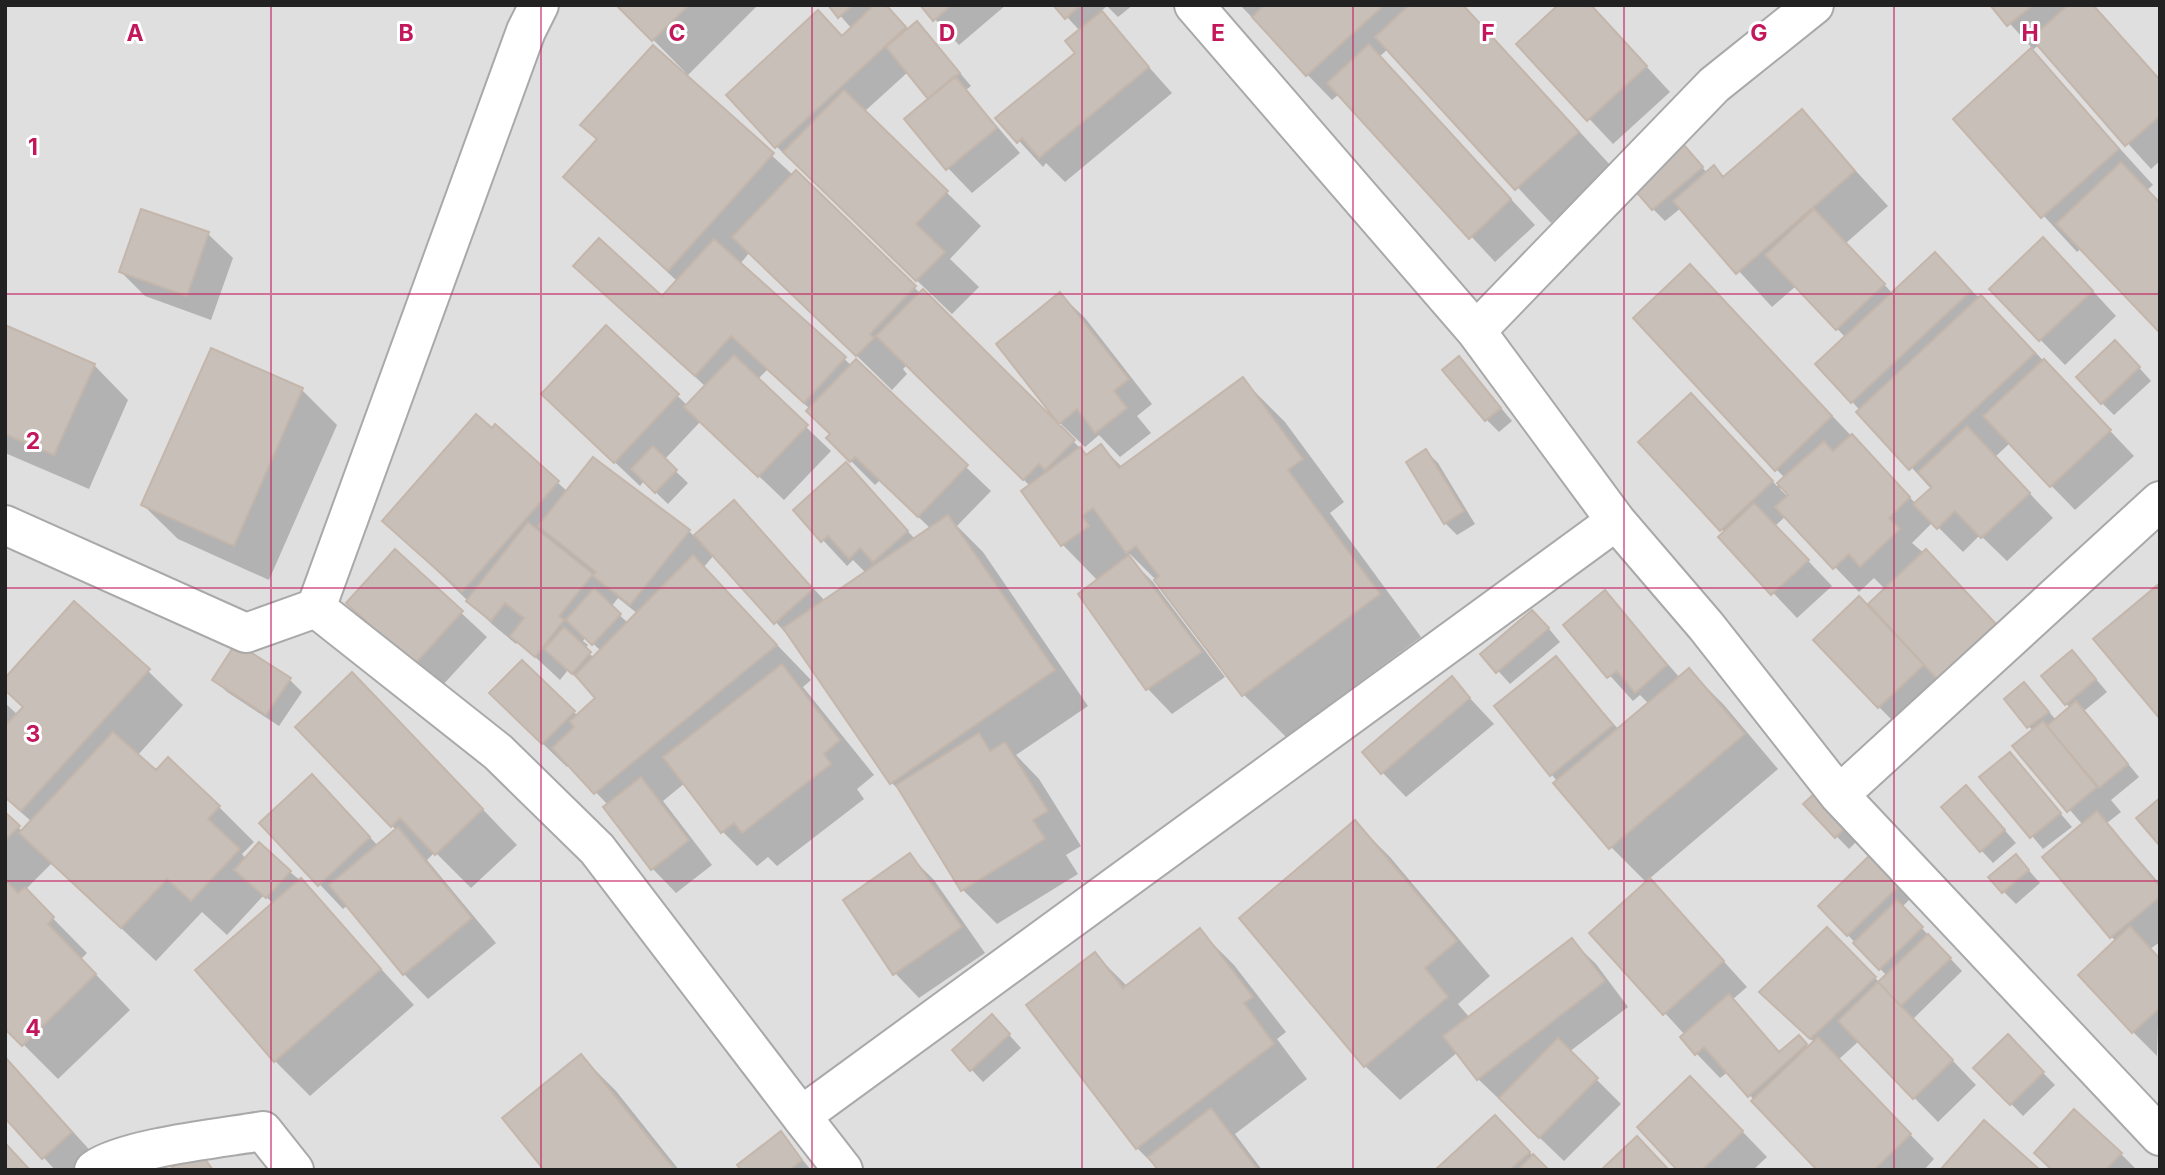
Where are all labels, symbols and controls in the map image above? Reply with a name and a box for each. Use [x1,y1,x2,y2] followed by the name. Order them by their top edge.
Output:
[126,19,144,47] text: A
[398,19,414,47] text: B
[668,19,686,47] text: C
[939,19,955,47] text: D
[1211,19,1225,47] text: E
[1481,19,1495,47] text: F
[1750,19,1768,47] text: G
[2021,19,2039,47] text: H
[28,133,38,161] text: 1
[26,427,40,455] text: 2
[26,720,40,748] text: 3
[25,1014,41,1042] text: 4

